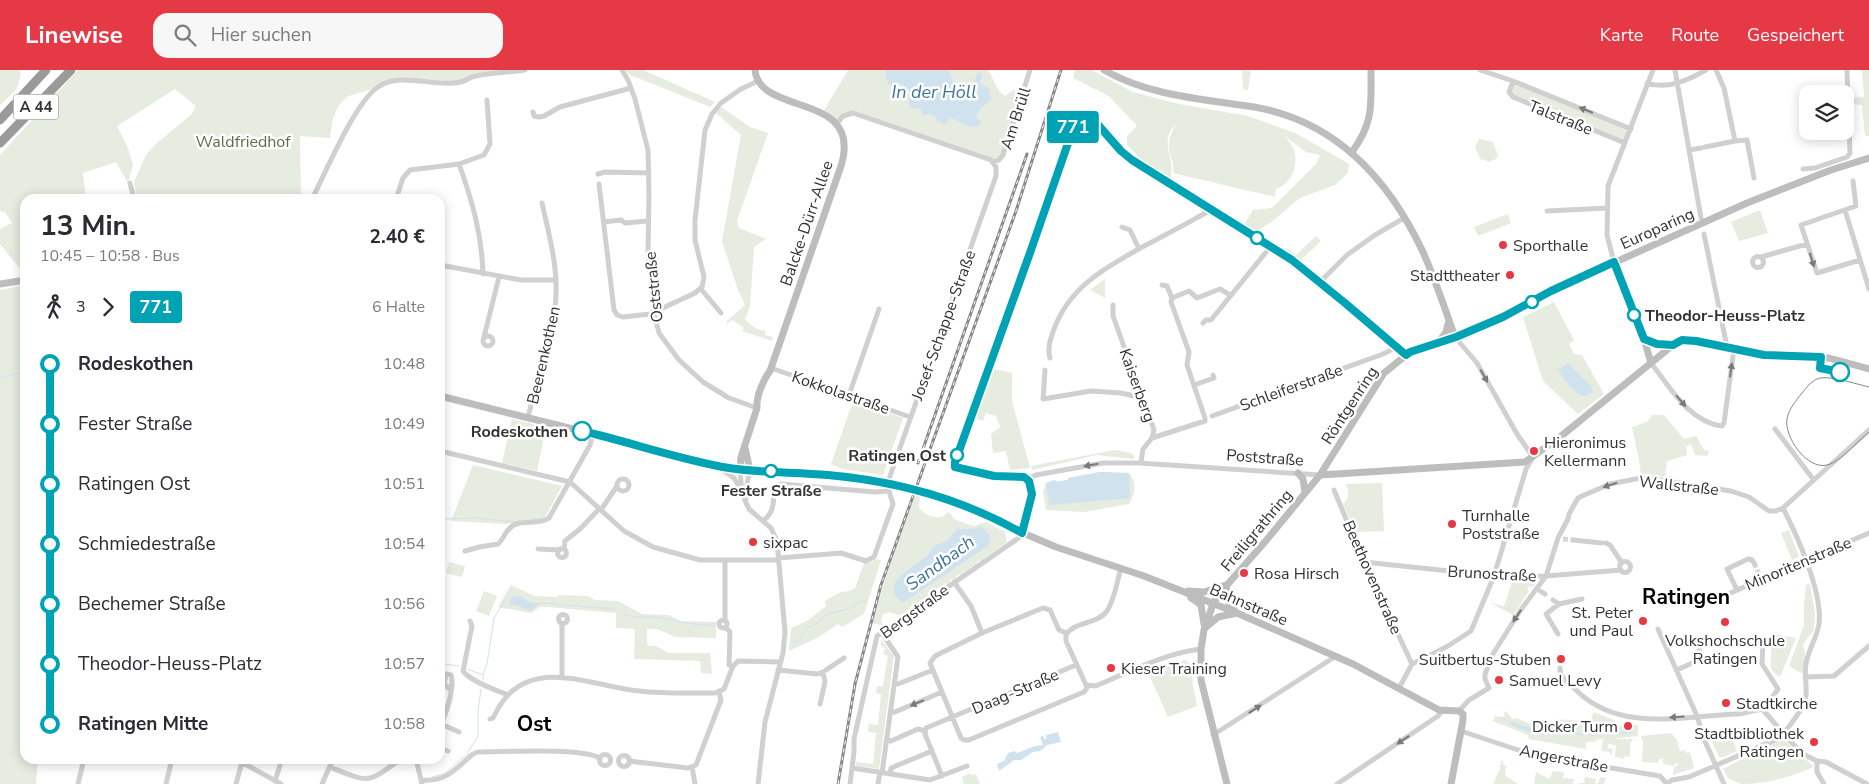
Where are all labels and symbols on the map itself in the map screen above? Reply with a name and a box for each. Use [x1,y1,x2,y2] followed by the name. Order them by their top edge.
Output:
[892,80,976,104] water label: In der Höll
[996,84,1036,152] street label: Am Brüll
[14,94,58,120] road number: A 44
[1525,95,1596,141] street label: Talstraße
[1579,106,1593,114] one-way arrow
[1044,111,1102,143] line badge: 771
[195,131,291,153] park label: Waldfriedhof
[775,158,839,289] street label: Balcke-Dürr-Allee
[1617,203,1698,255] street label: Europaring
[1250,231,1264,245] unlabelled marker
[1513,235,1588,257] place label: Sporthalle
[1497,239,1509,251] marker: Sporthalle
[906,247,981,404] street label: Josef-Schappe-Straße
[639,250,669,323] street label: Oststraße
[1809,253,1816,268] one-way arrow
[1410,265,1500,287] place label: Stadttheater
[1504,269,1516,281] marker: Stadttheater
[1525,295,1539,309] unlabelled marker
[522,304,566,406] street label: Beerenkothen
[1645,305,1805,327] place label: Theodor-Heuss-Platz
[1627,308,1641,322] marker: Theodor-Heuss-Platz
[1114,345,1161,425] street label: Kaiserberg
[1237,359,1346,417] street label: Schleiferstraße
[1316,362,1383,449] street label: Röntgenring
[1728,362,1736,378] one-way arrow
[1830,362,1850,382] unlabelled marker
[789,366,893,420] street label: Kokkolastraße
[1480,369,1488,384] one-way arrow
[1675,394,1687,406] one-way arrow
[471,421,568,443] place label: Rodeskothen
[572,421,592,441] marker: Rodeskothen
[1544,432,1626,472] place label: Hieronimus Kellermann
[1225,444,1304,472] street label: Poststraße
[848,445,947,467] place label: Ratingen Ost
[1528,445,1540,457] marker: Hieronimus Kellermann
[950,448,964,462] marker: Ratingen Ost
[1082,461,1098,469] one-way arrow
[764,464,778,478] marker: Fester Straße
[1638,471,1720,501] street label: Wallstraße
[721,480,822,502] place label: Fester Straße
[1602,481,1617,489] one-way arrow
[1216,485,1298,576] street label: Freiligrathring
[1462,505,1540,545] place label: Turnhalle Poststraße
[1337,517,1407,638] street label: Beethovenstraße
[1446,518,1458,530] marker: Turnhalle Poststraße
[901,530,979,596] water label: Sandbach
[763,532,809,554] place label: sixpac
[1742,532,1855,596] street label: Minoritenstraße
[747,536,759,548] marker: sixpac
[1447,561,1537,587] street label: Brunostraße
[1254,563,1339,585] place label: Rosa Hirsch
[1238,567,1250,579] marker: Rosa Hirsch
[876,579,953,644] street label: Bergstraße
[1206,579,1291,631] street label: Bahnstraße
[1642,583,1730,611] district label: Ratingen
[1570,602,1633,642] place label: St. Peter und Paul
[1512,609,1522,622] one-way arrow
[1637,615,1649,627] marker: St. Peter und Paul
[1719,616,1731,628] marker: Volkshochschule Ratingen
[1664,630,1785,670] place label: Volkshochschule Ratingen
[1419,649,1551,671] place label: Suitbertus-Stuben
[1555,653,1567,665] marker: Suitbertus-Stuben
[1121,658,1227,680] place label: Kieser Training
[1105,662,1117,674] marker: Kieser Training
[968,664,1062,720] street label: Daag-Straße
[1509,670,1602,692] place label: Samuel Levy
[1493,674,1505,686] marker: Samuel Levy
[1736,693,1817,715] place label: Stadtkirche
[1720,697,1732,709] marker: Stadtkirche
[909,699,924,707] one-way arrow
[1248,704,1261,713] one-way arrow
[517,710,552,738] district label: Ost
[1668,714,1684,722] one-way arrow
[1532,716,1618,738] place label: Dicker Turm
[1622,720,1634,732] marker: Dicker Turm
[1694,723,1805,763] place label: Stadtbibliothek Ratingen
[1396,735,1410,745] one-way arrow
[1808,736,1820,748] marker: Stadtbibliothek Ratingen
[1518,740,1610,778] street label: Angerstraße

